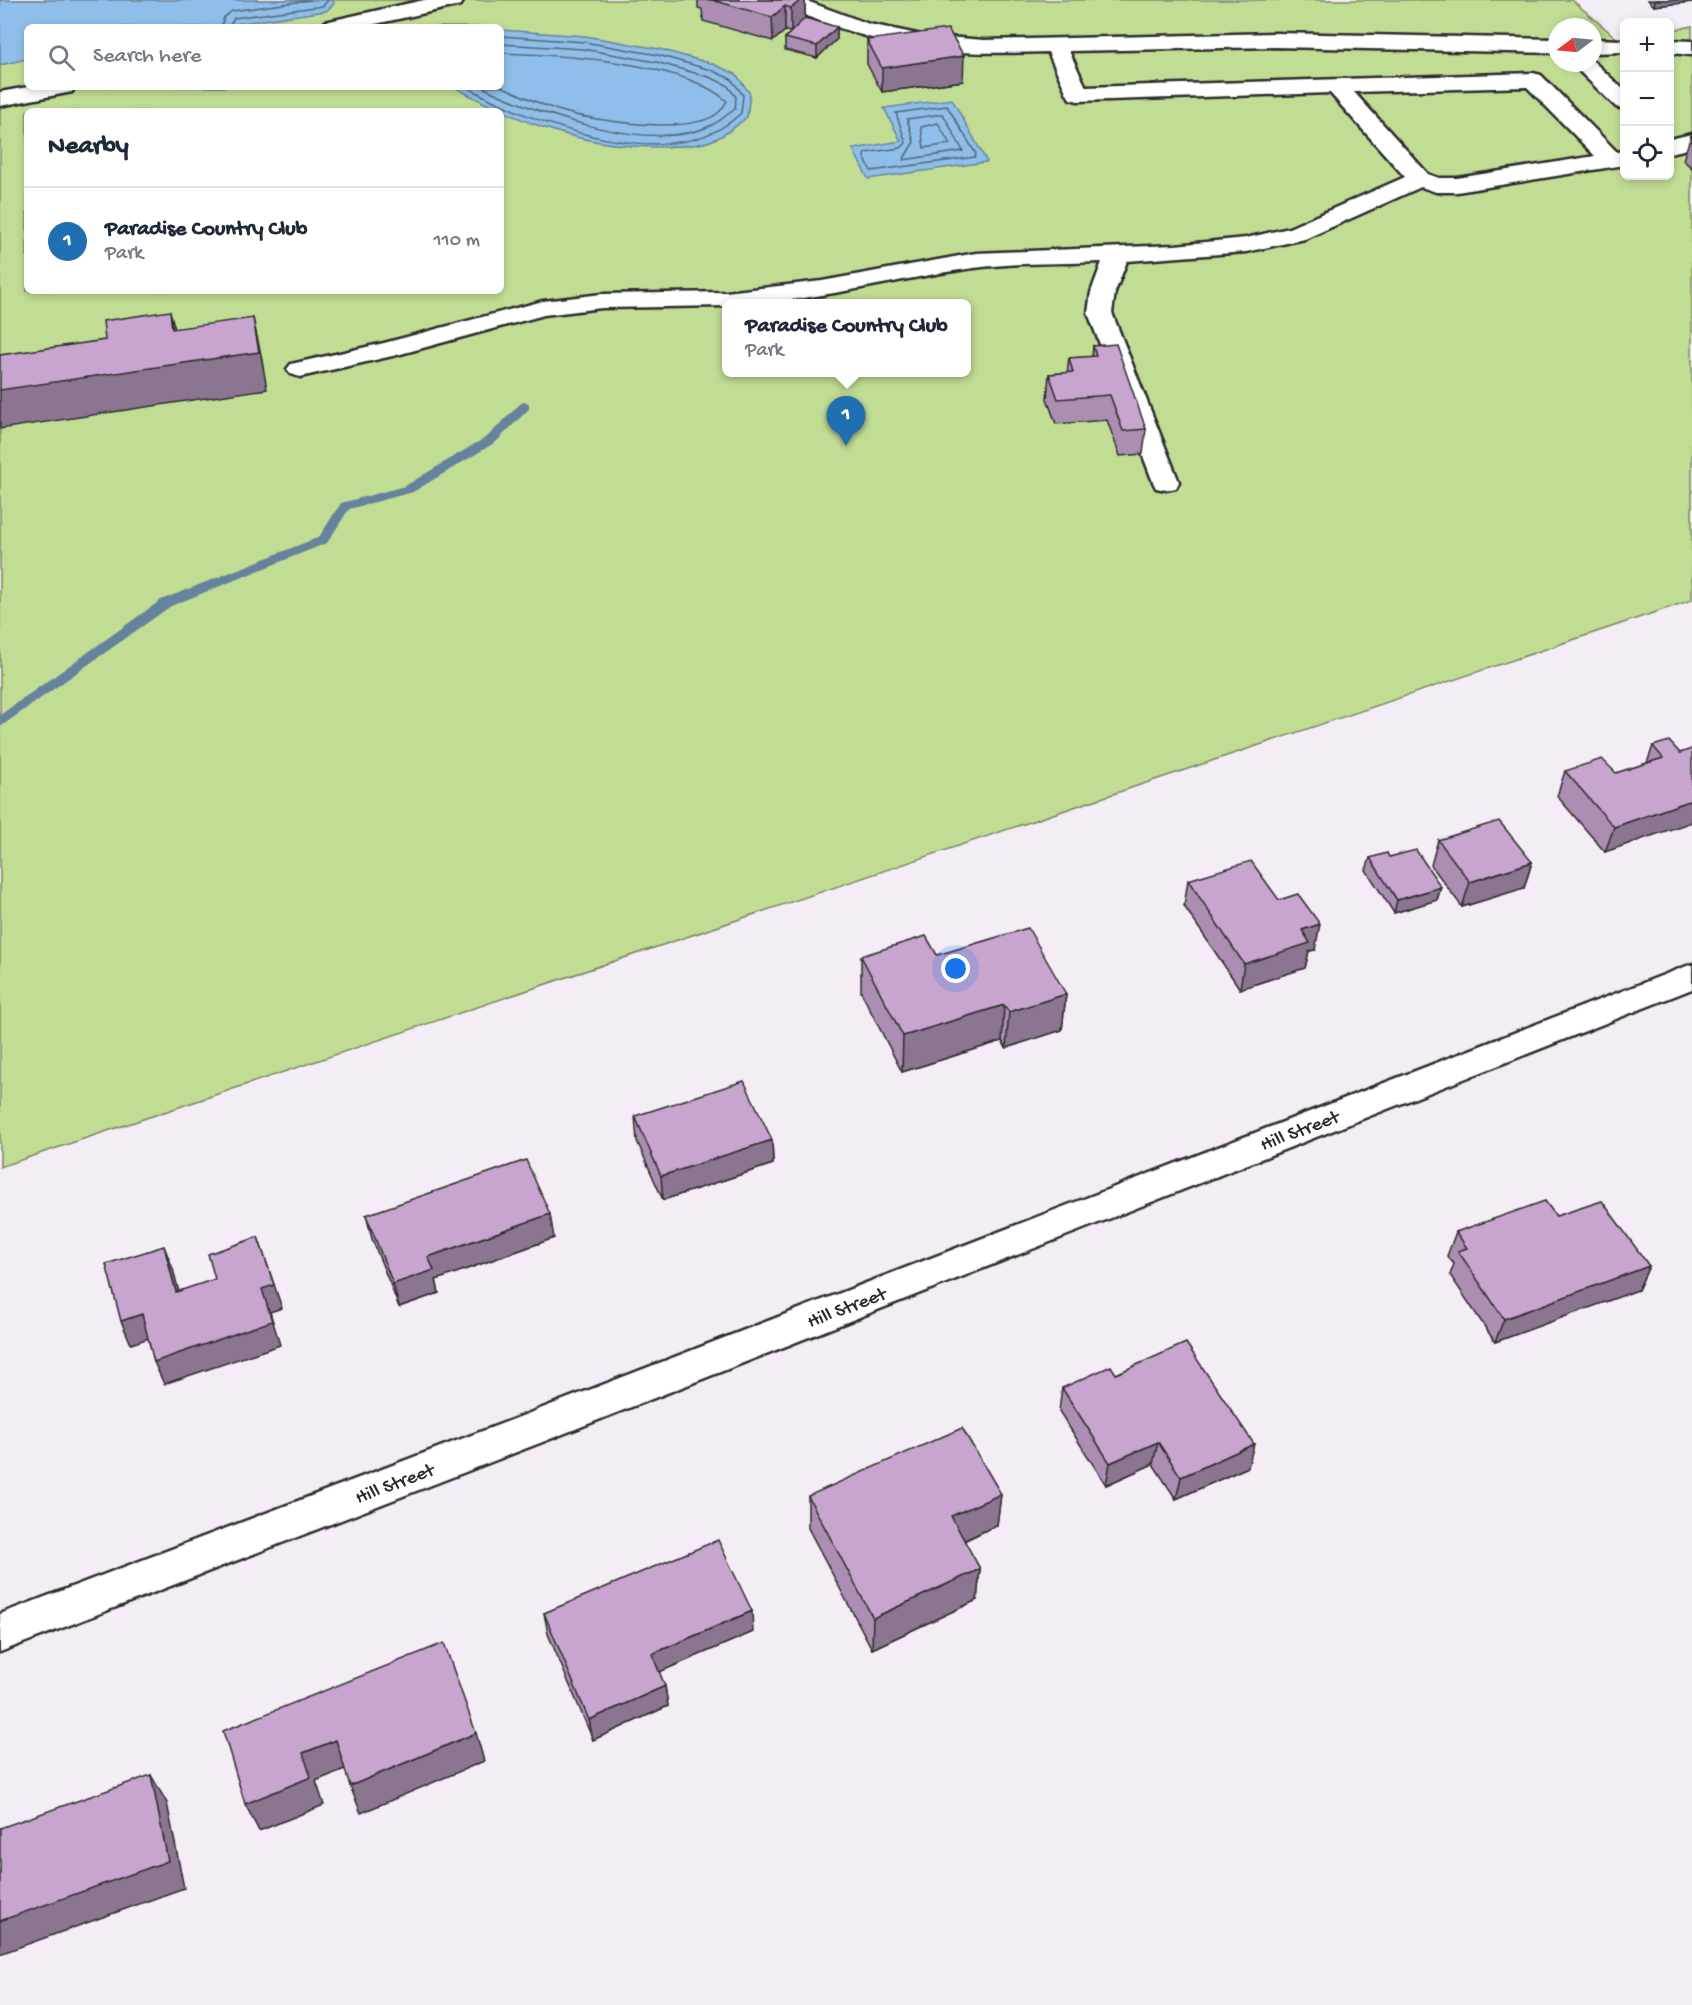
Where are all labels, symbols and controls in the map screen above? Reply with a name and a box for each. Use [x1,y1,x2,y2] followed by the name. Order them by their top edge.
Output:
[1548,18,1602,72] north arrow
[1620,18,1674,180] map controls
[1620,18,1674,72] button: +
[24,24,504,90] search box
[45,41,78,74] icon: search
[93,44,201,70] text: Search here
[1620,72,1674,126] button: −
[1620,126,1674,180] button: locate
[48,132,129,163] text: Nearby
[105,217,307,243] text: Paradise Country Club
[63,230,72,253] text: 1
[434,230,480,253] text: 110 m
[105,243,143,266] text: Park
[722,299,971,377] popup
[745,314,948,340] text: Paradise Country Club
[745,340,783,363] text: Park
[826,396,866,446] pin: 1
[941,954,970,983] your location
[1258,1106,1345,1158] street label: Hill Street
[805,1283,892,1335] street label: Hill Street
[353,1459,440,1511] street label: Hill Street

